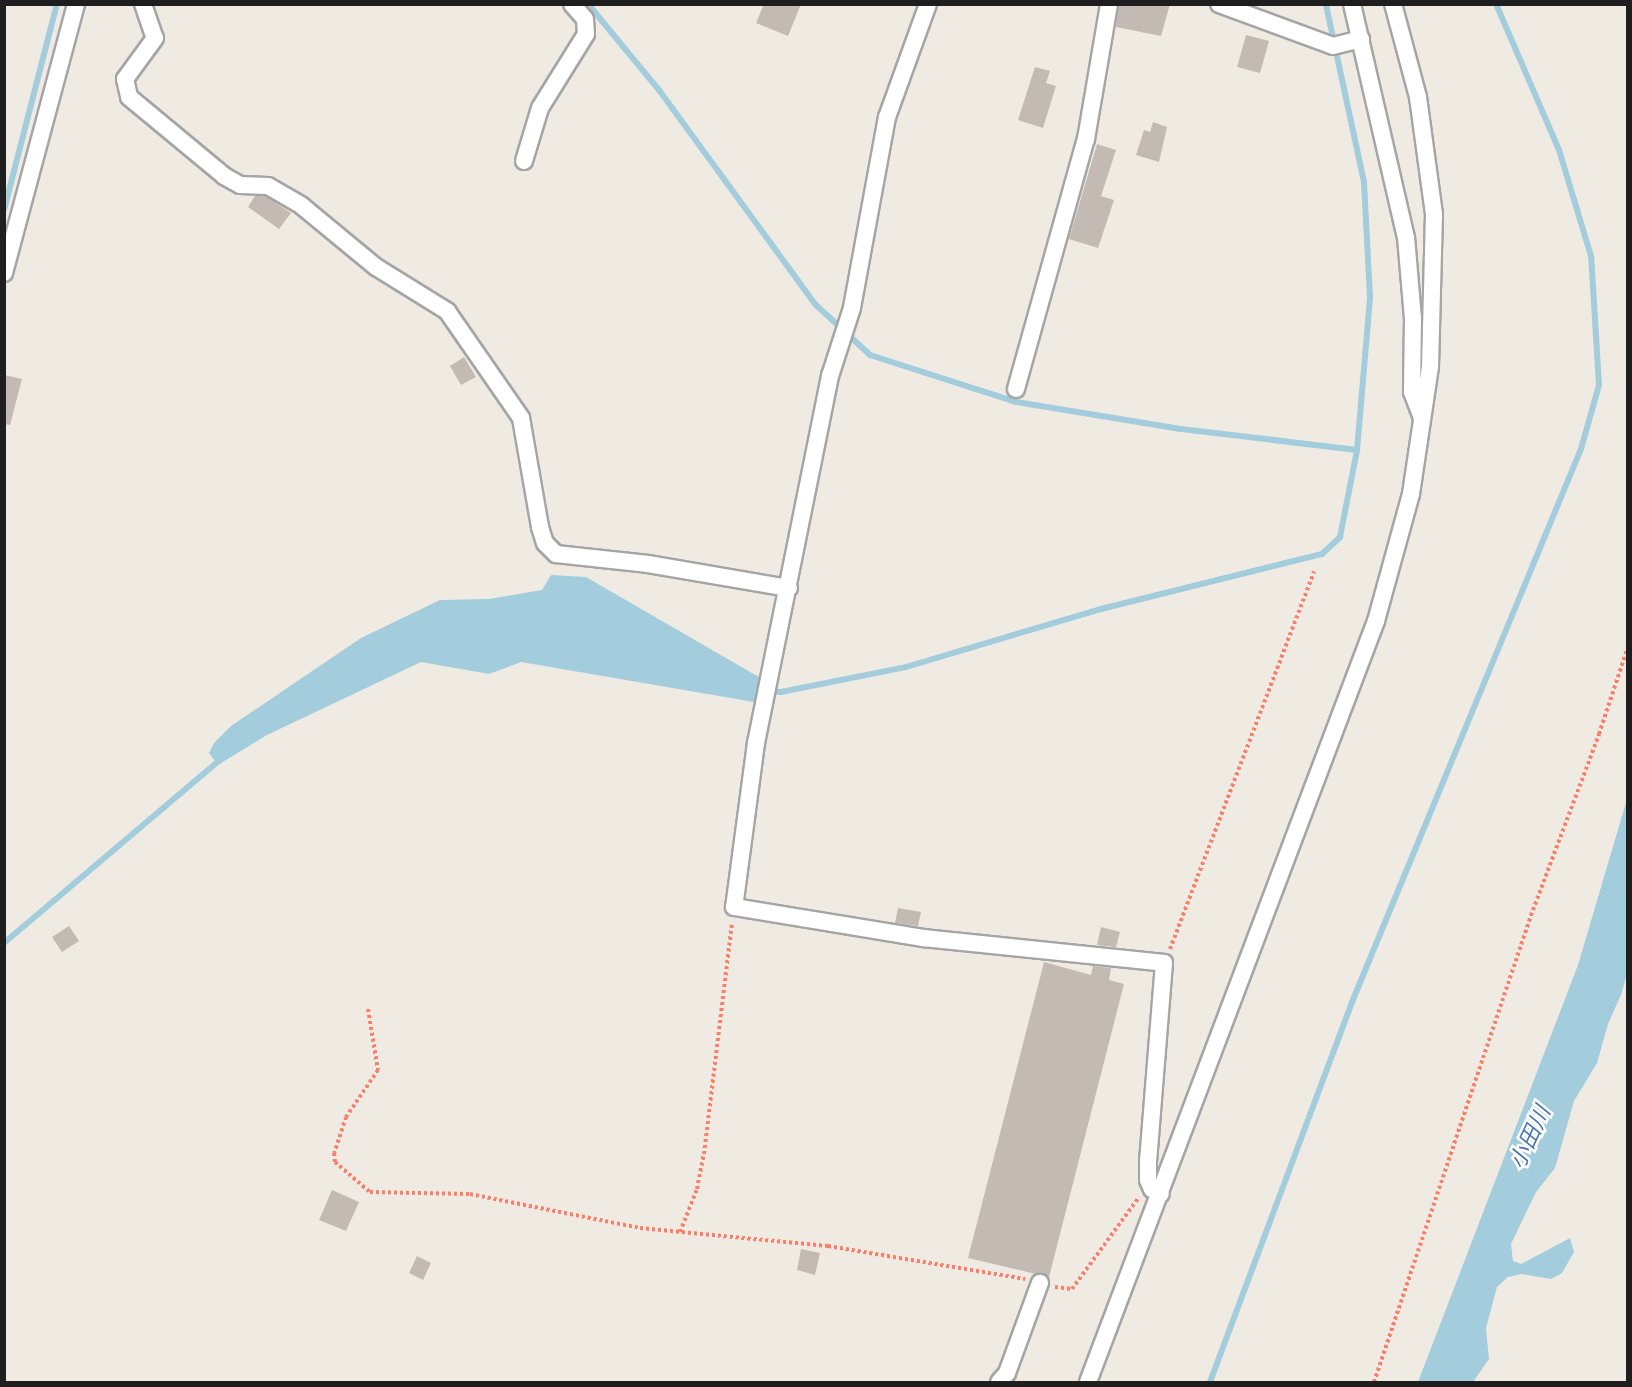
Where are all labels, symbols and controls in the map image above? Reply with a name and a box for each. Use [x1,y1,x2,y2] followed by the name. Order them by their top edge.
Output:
[1503,1102,1555,1172] water label: 小田川

